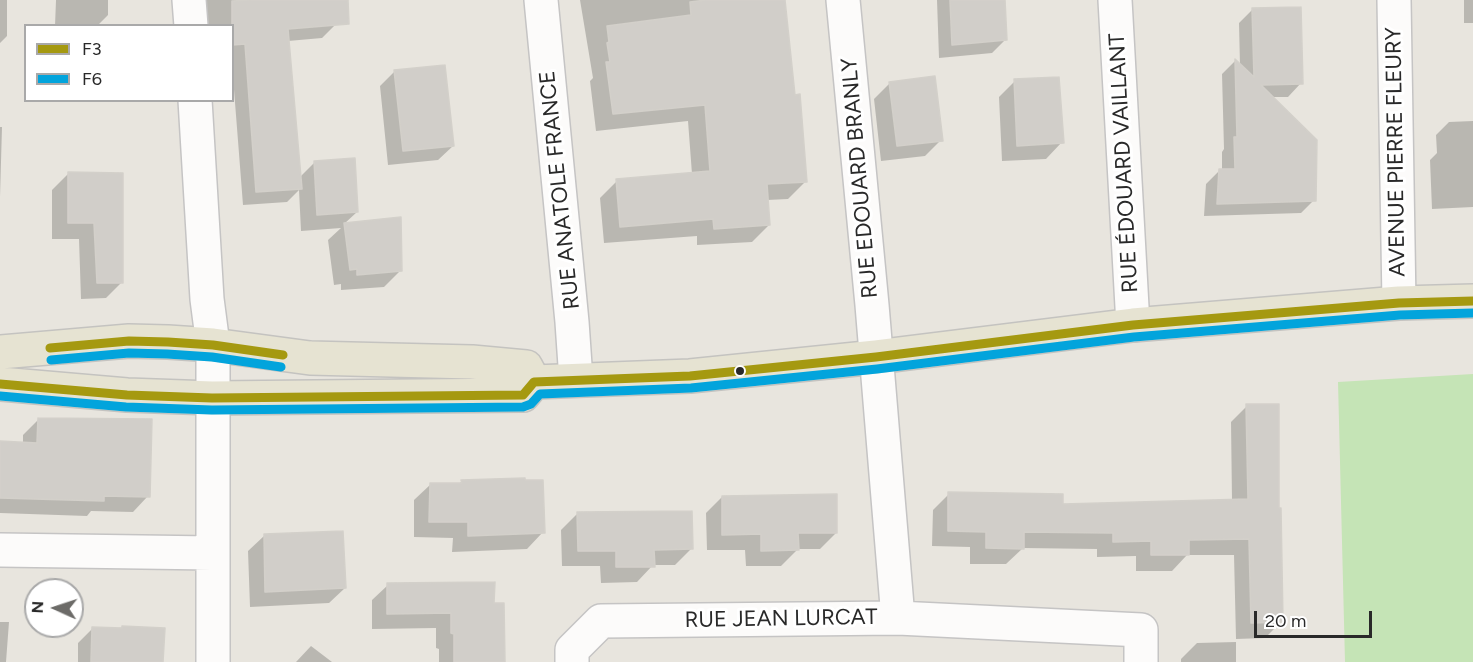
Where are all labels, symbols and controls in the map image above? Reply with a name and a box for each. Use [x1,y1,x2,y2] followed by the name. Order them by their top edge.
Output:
[24,24,234,102] legend
[1381,27,1411,277] street label: AVENUE PIERRE FLEURY
[1104,33,1144,293] street label: RUE ÉDOUARD VAILLANT
[82,38,102,60] text: F3
[836,57,884,299] street label: RUE EDOUARD BRANLY
[82,68,102,90] text: F6
[534,69,586,311] street label: RUE ANATOLE FRANCE
[734,365,746,377] unlabelled marker
[24,578,84,638] north arrow
[1257,599,1376,637] scale bar
[28,600,47,614] text: N
[684,604,878,634] street label: RUE JEAN LURCAT
[1265,610,1306,632] text: 20 m

